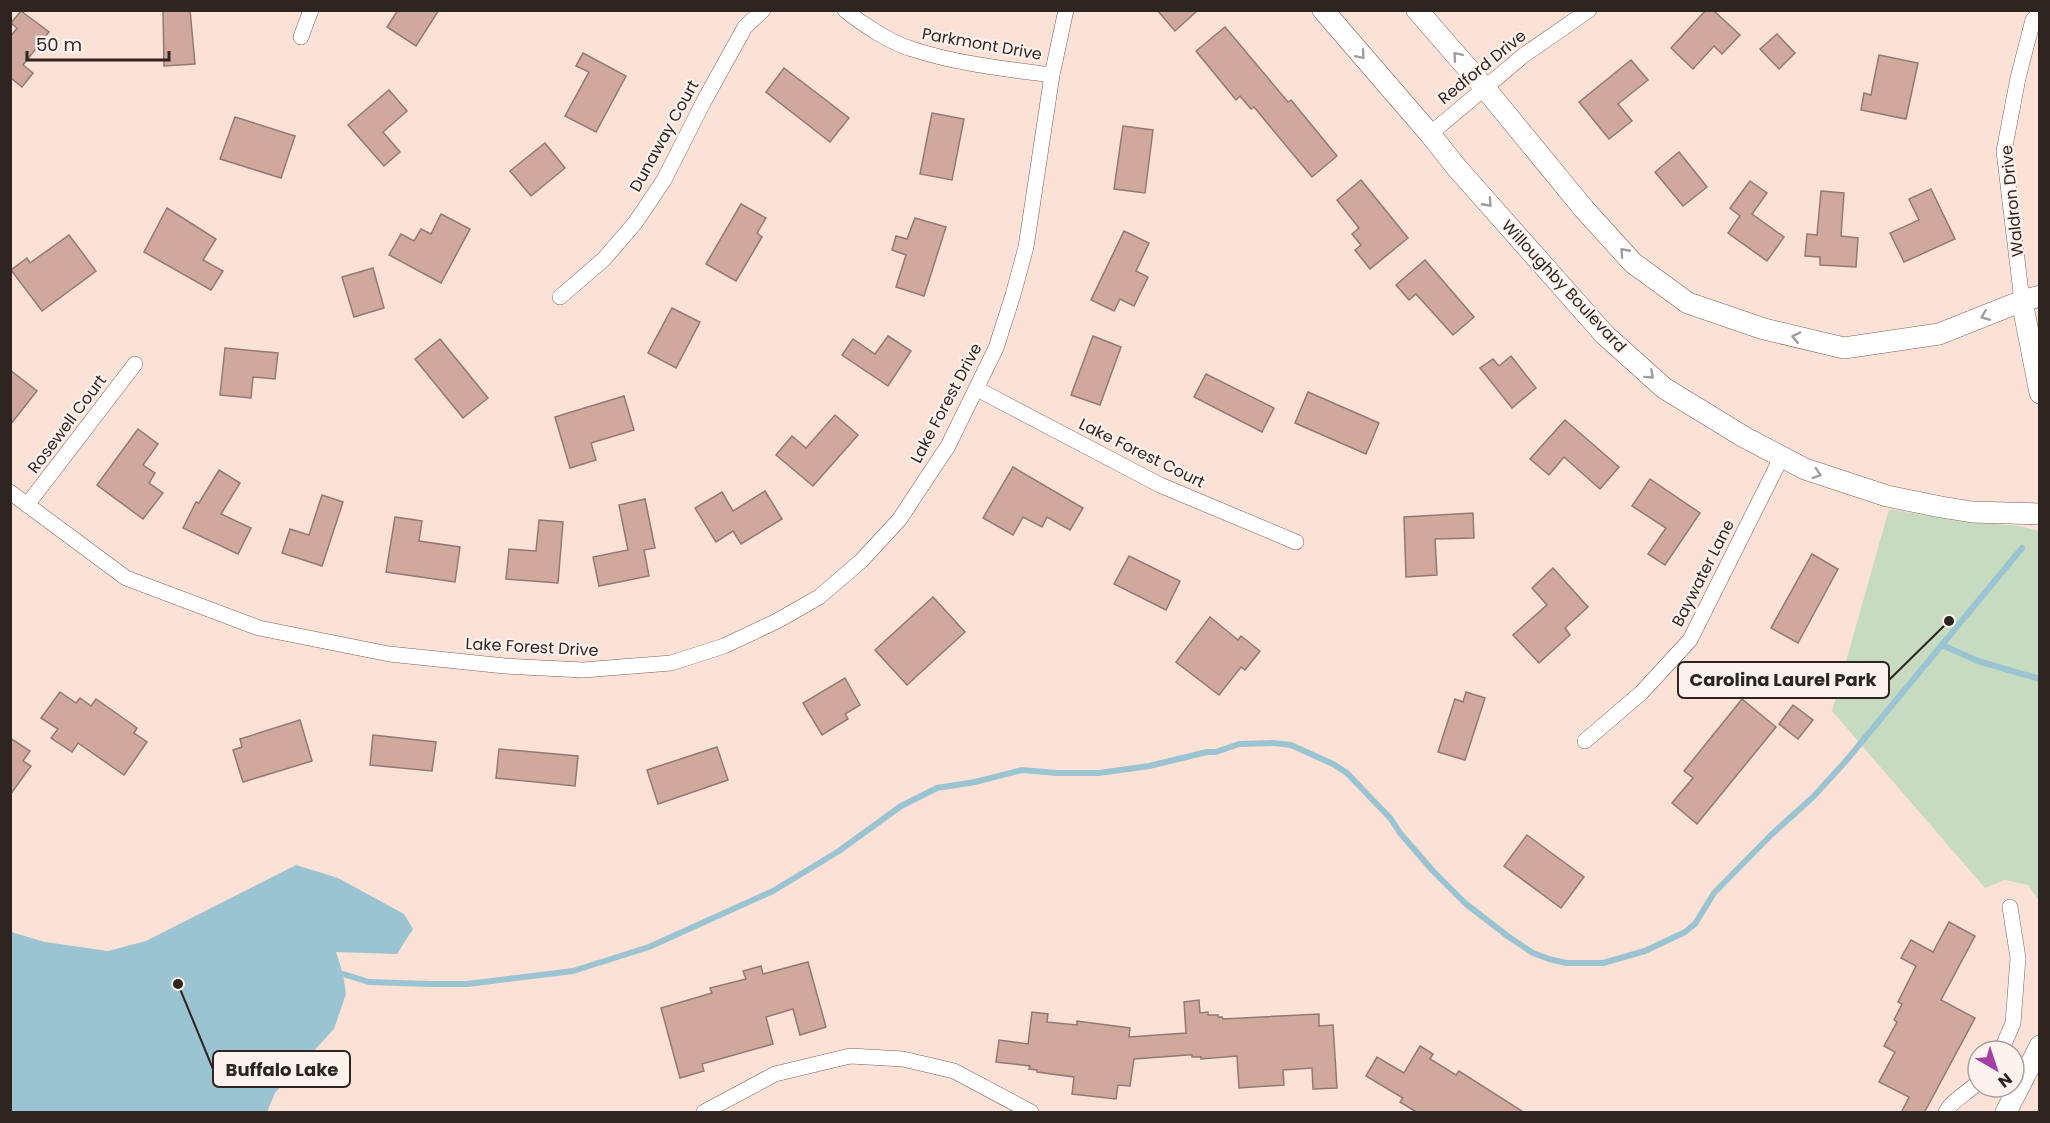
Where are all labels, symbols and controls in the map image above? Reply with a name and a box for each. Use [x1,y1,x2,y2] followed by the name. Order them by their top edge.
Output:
[920,22,1044,66] street label: Parkmont Drive
[27,24,170,62] scale bar
[1433,24,1531,110] street label: Redford Drive
[36,32,82,57] text: 50 m
[1354,48,1365,59] one-way arrow
[1453,52,1464,63] one-way arrow
[624,76,704,196] street label: Dunaway Court
[1995,144,2029,258] street label: Waldron Drive
[1481,196,1492,207] one-way arrow
[1496,215,1632,357] street label: Willoughby Boulevard
[1620,249,1631,259] one-way arrow
[1980,309,1991,321] one-way arrow
[1791,331,1801,344] one-way arrow
[905,339,987,467] street label: Lake Forest Drive
[1643,368,1654,379] one-way arrow
[22,370,112,478] street label: Rosewell Court
[1075,413,1209,494] street label: Lake Forest Court
[1812,466,1822,479] one-way arrow
[1666,515,1740,631] street label: Baywater Lane
[465,632,599,662] street label: Lake Forest Drive
[1678,662,1889,698] callout: Carolina Laurel Park
[1689,667,1877,692] text: Carolina Laurel Park
[1966,1039,2026,1099] north arrow
[213,1051,350,1087] callout: Buffalo Lake
[226,1057,338,1082] text: Buffalo Lake
[1993,1068,2017,1093] text: N

